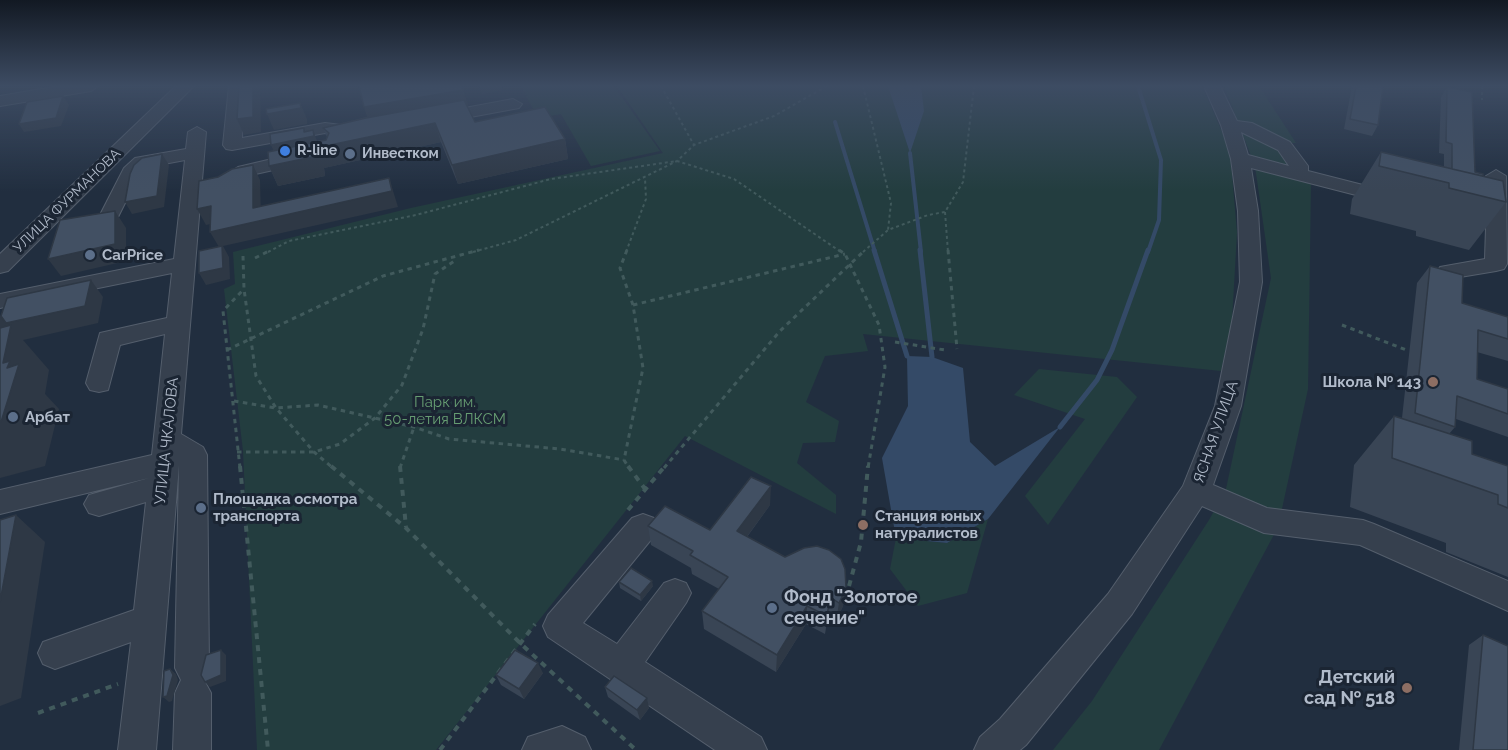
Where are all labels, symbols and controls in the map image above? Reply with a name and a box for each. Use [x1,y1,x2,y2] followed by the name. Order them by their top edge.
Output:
[297,143,337,159] place label: R-line
[278,144,292,158] marker: R-line
[10,145,124,257] street label: УЛИЦА ФУРМАНОВА
[362,146,439,162] place label: Инвестком
[343,147,357,161] marker: Инвестком
[102,246,163,264] place label: CarPrice
[83,248,97,262] marker: CarPrice
[1322,373,1421,391] place label: Школа № 143
[1426,375,1440,389] marker: Школа № 143
[151,376,183,506] street label: УЛИЦА ЧКАЛОВА
[1190,378,1242,486] street label: ЯСНАЯ УЛИЦА
[384,393,506,428] park label: Парк им. 50-летия ВЛКСМ
[25,408,70,426] place label: Арбат
[6,410,20,424] marker: Арбат
[213,490,357,525] place label: Площадка осмотра транспорта
[194,501,208,515] marker: Площадка осмотра транспорта
[875,507,982,542] place label: Станция юных натуралистов
[856,518,870,532] marker: Станция юных натуралистов
[784,587,917,630] place label: Фонд "Золотое сечение"
[765,601,779,615] marker: Фонд "Золотое сечение"
[1304,667,1395,710] place label: Детский сад № 518
[1400,681,1414,695] marker: Детский сад № 518

